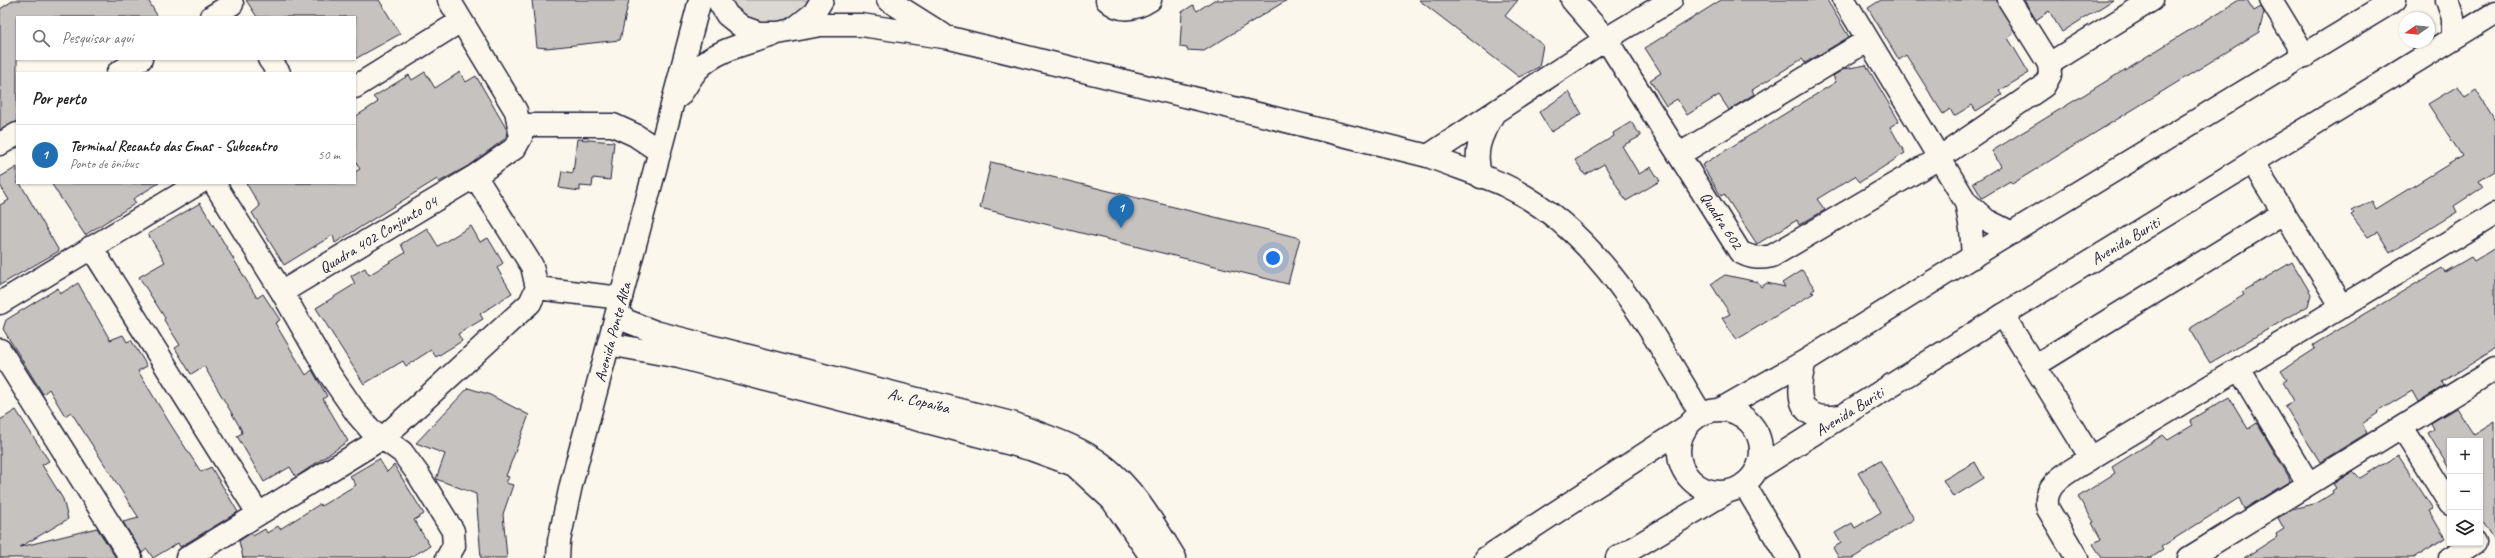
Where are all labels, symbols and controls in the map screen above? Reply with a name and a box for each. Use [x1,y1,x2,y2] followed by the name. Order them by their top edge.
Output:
[2399,12,2435,48] north arrow
[16,16,356,60] search box
[30,27,52,49] icon: search
[62,29,133,48] text: Pesquisar aqui
[32,88,86,109] text: Por perto
[70,137,277,156] text: Terminal Recanto das Emas - Subcentro
[42,147,48,163] text: 1
[318,147,340,163] text: 50 m
[70,156,138,172] text: Ponto de ônibus
[1695,188,1748,255] street label: Quadra 602
[316,191,443,278] street label: Quadra 402 Conjunto 04
[1108,195,1134,228] pin: 1
[2088,212,2165,269] street label: Avenida Buriti
[1263,248,1283,268] your location
[590,279,636,384] street label: Avenida Ponte Alta
[1812,382,1889,441] street label: Avenida Buriti
[886,384,953,419] street label: Av. Copaíba
[2447,438,2483,546] map controls
[2447,438,2483,474] button: +
[2447,474,2483,510] button: −
[2447,510,2483,546] button: layers

